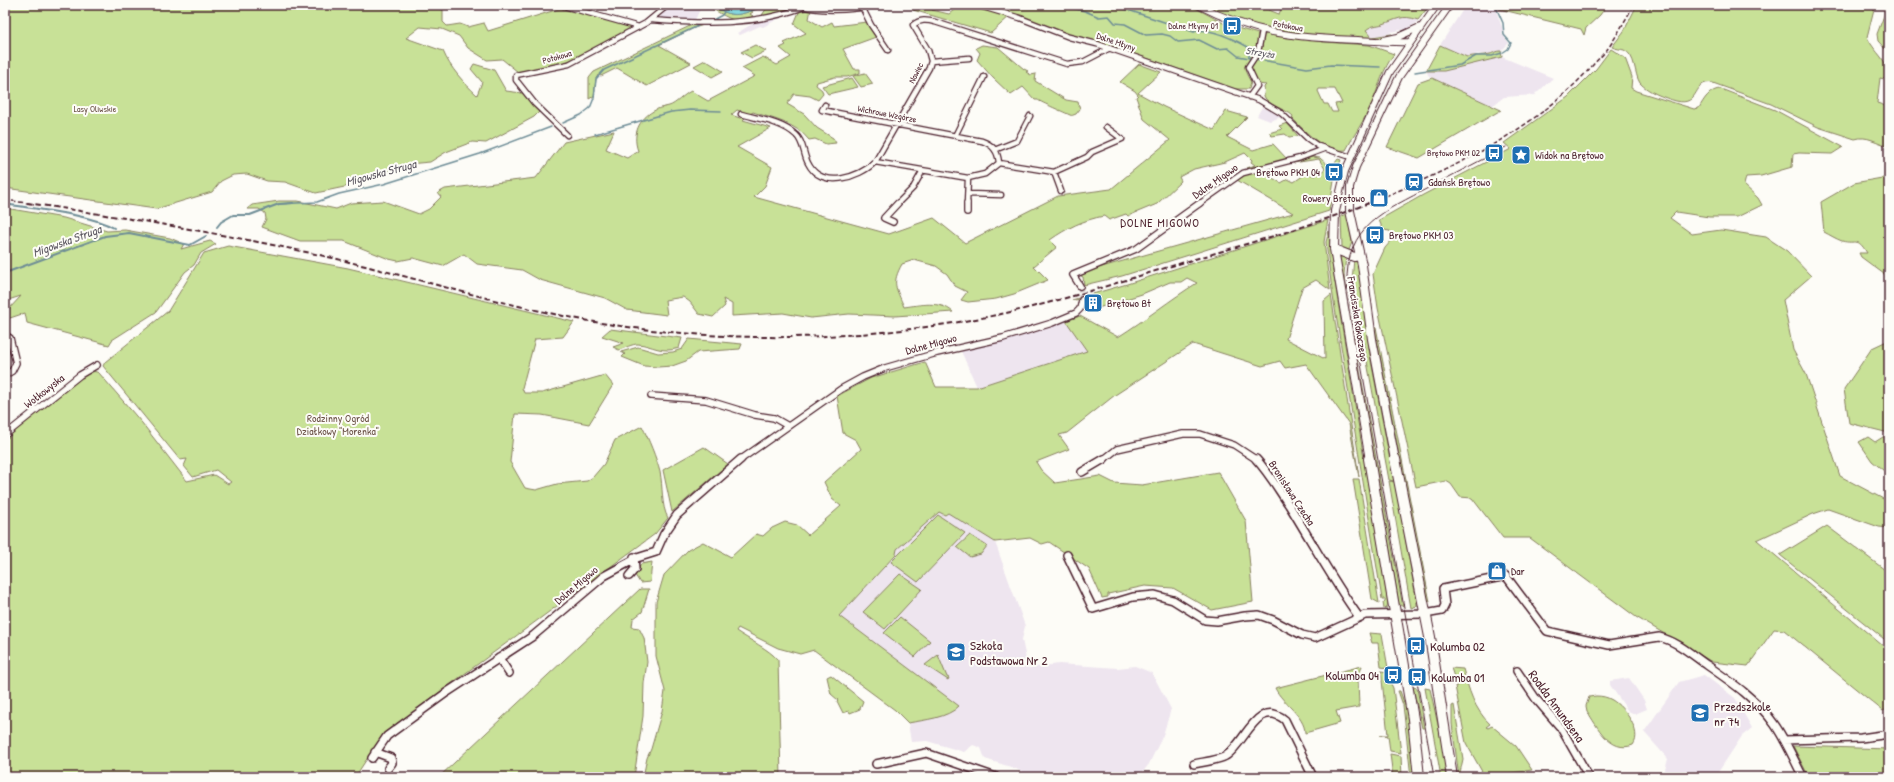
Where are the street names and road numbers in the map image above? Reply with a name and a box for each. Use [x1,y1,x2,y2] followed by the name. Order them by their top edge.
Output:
[1272,18,1304,35] street label: Potokowa
[1095,30,1137,54] street label: Dolne Młyny
[541,47,573,67] street label: Potokowa
[906,60,926,85] street label: Nowiec
[857,102,918,126] street label: Wichrowe Wzgórze
[1190,160,1241,202] street label: Dolne Migowo
[1344,275,1372,363] street label: Franciszka Rakoczego
[904,330,959,358] street label: Dolne Migowo
[21,371,67,411] street label: Wołkowyska
[1266,458,1319,529] street label: Bronisława Czecha
[551,562,601,607] street label: Dolne Migowo
[1525,666,1589,746] street label: Roalda Amundsena

